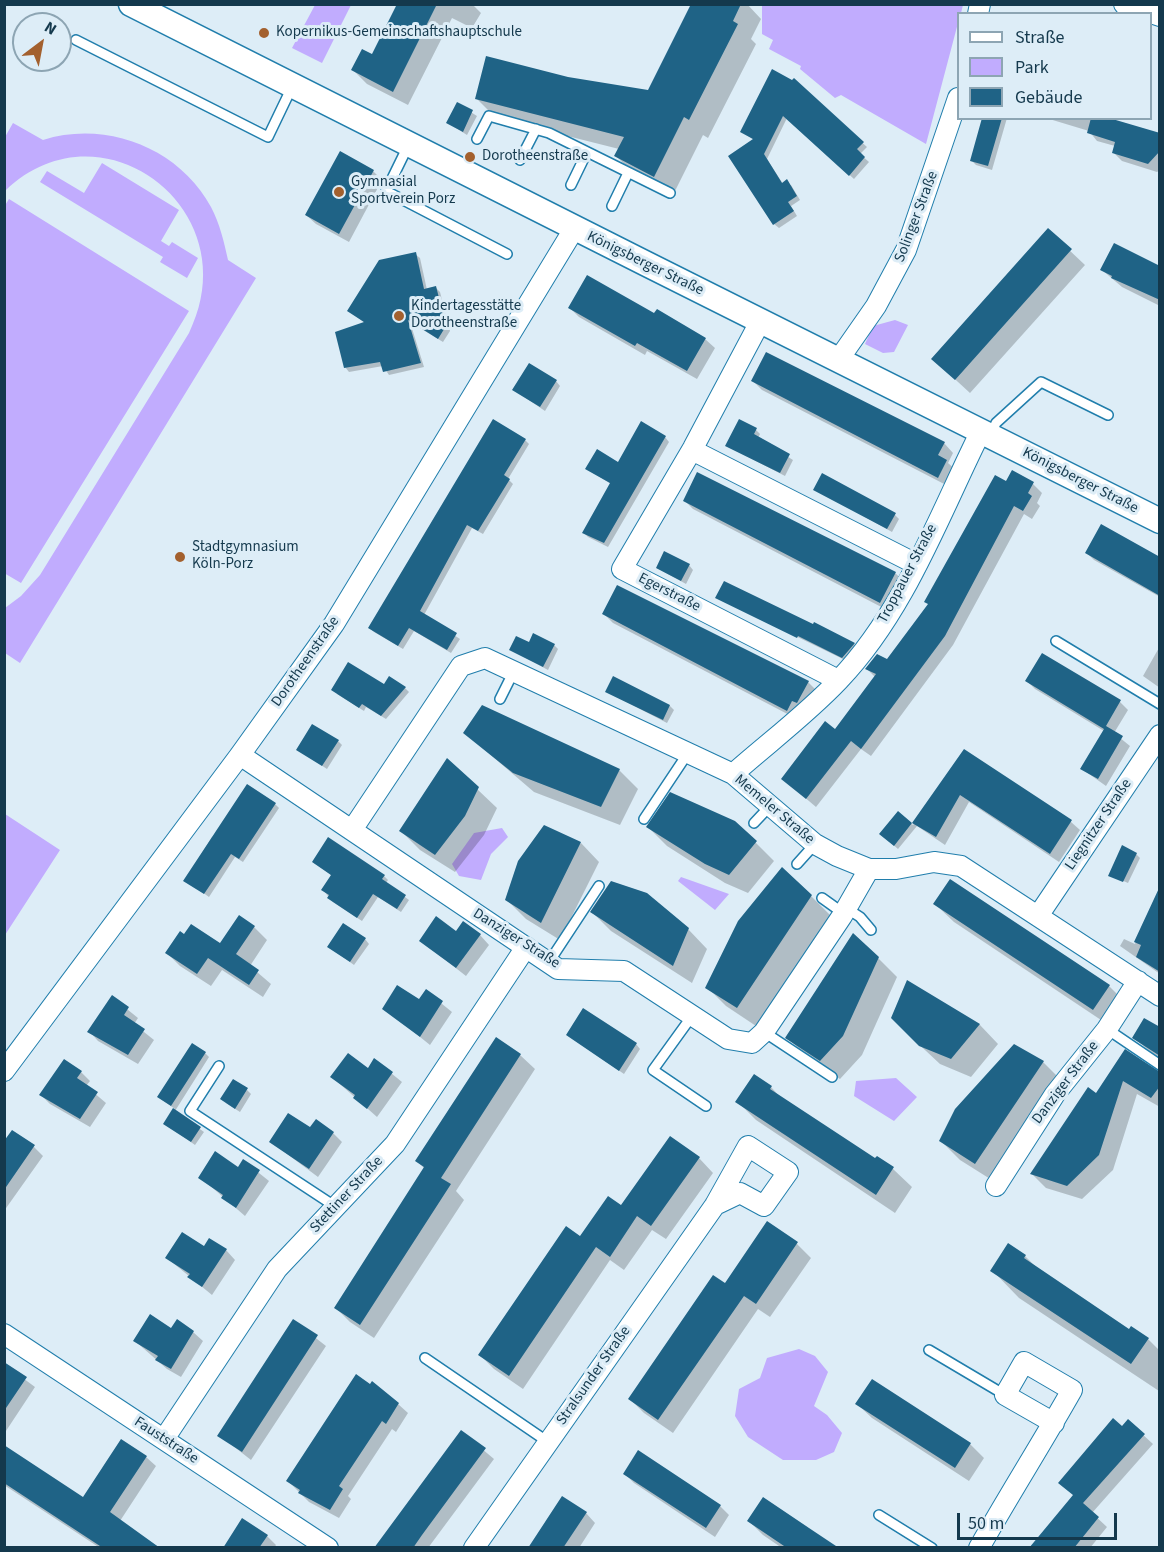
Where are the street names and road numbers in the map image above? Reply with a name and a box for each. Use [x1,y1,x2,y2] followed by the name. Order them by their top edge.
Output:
[891,169,943,265] street label: Solinger Straße
[584,228,706,300] street label: Königsberger Straße
[1019,444,1141,518] street label: Königsberger Straße
[874,521,942,627] street label: Troppauer Straße
[635,570,703,616] street label: Egerstraße
[268,613,344,711] street label: Dorotheenstraße
[730,771,818,849] street label: Memeler Straße
[1062,776,1136,874] street label: Liegnitzer Straße
[469,905,563,973] street label: Danziger Straße
[1029,1038,1103,1128] street label: Danziger Straße
[307,1153,387,1237] street label: Stettiner Straße
[553,1323,635,1429] street label: Stralsunder Straße
[130,1414,202,1468] street label: Fauststraße

